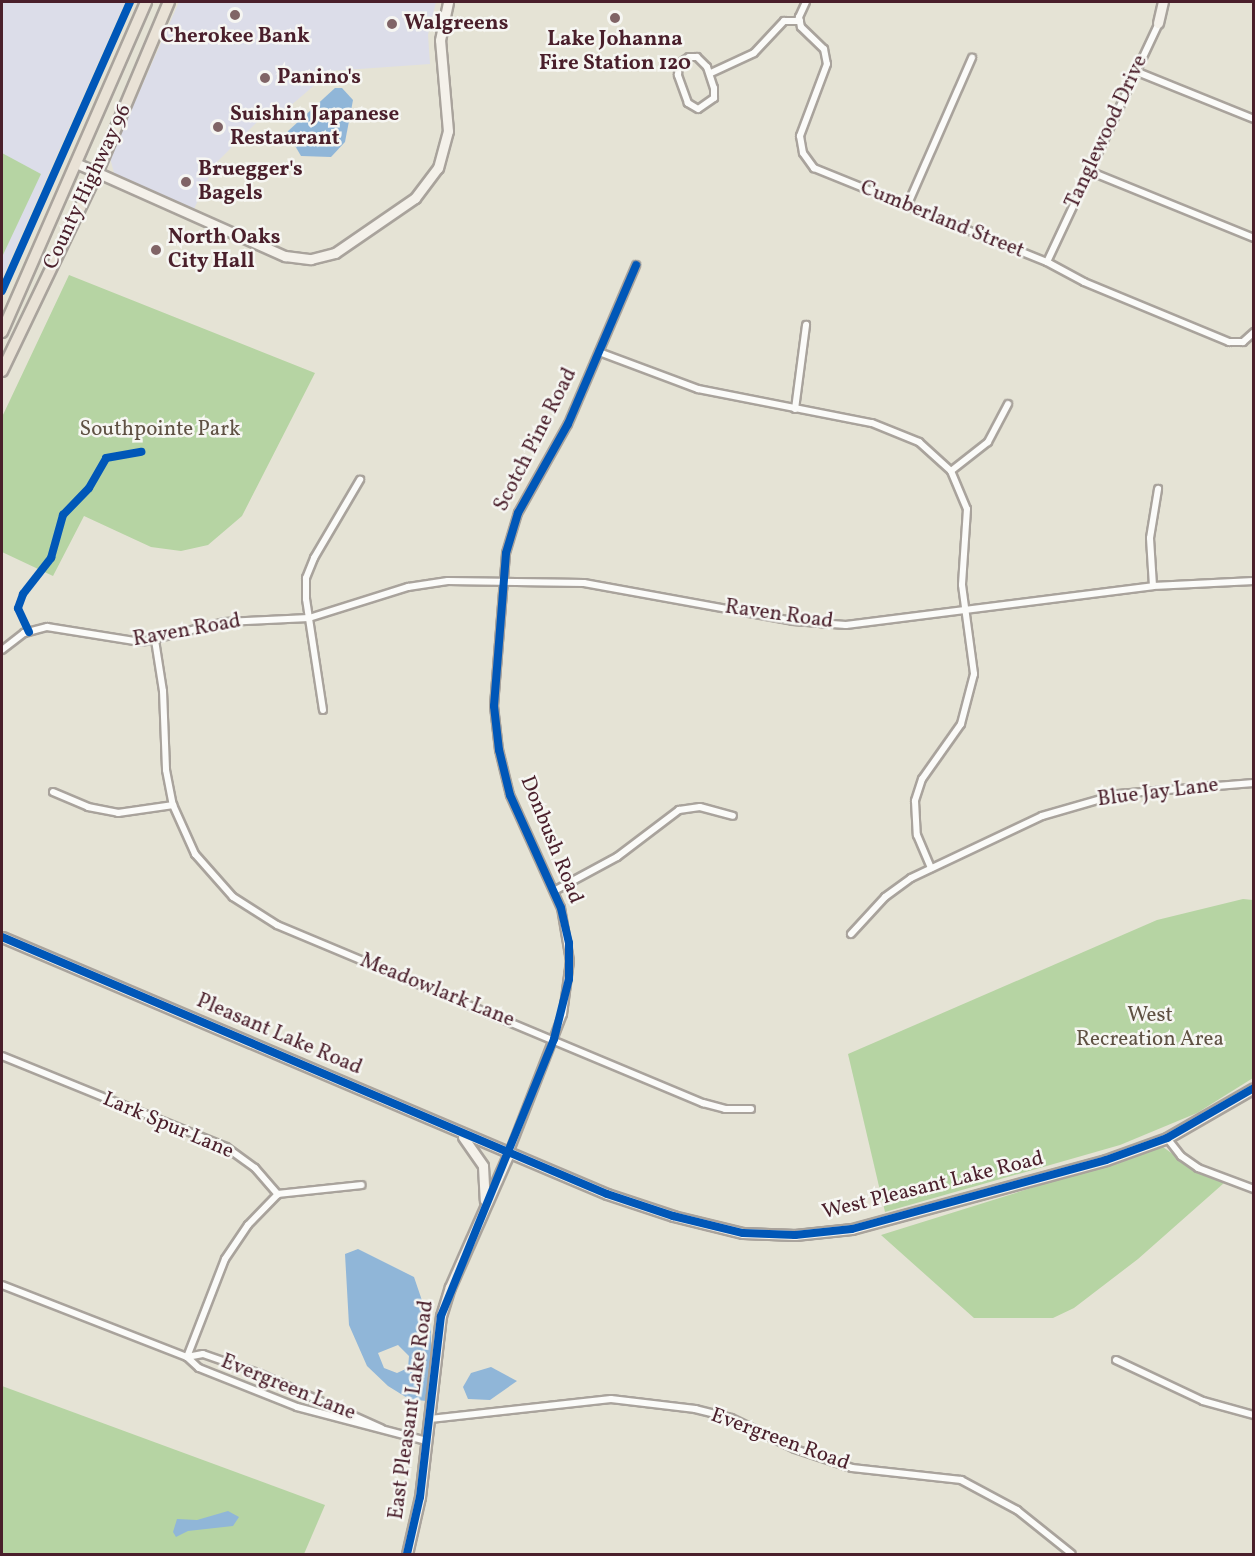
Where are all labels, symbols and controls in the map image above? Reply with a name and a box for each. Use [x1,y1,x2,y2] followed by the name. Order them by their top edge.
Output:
[228,8,242,22] marker: Cherokee Bank
[404,11,508,37] place label: Walgreens
[608,11,622,25] marker: Lake Johanna Fire Station 120
[385,17,399,31] marker: Walgreens
[160,24,310,50] place label: Cherokee Bank
[539,27,691,77] place label: Lake Johanna Fire Station 120
[1060,51,1154,213] street label: Tanglewood Drive
[277,65,361,91] place label: Panino's
[258,71,272,85] marker: Panino's
[38,100,138,274] street label: County Highway 96
[230,102,399,152] place label: Suishin Japanese Restaurant
[211,120,225,134] marker: Suishin Japanese Restaurant
[198,157,303,207] place label: Bruegger's Bagels
[179,175,193,189] marker: Bruegger's Bagels
[856,176,1028,264] street label: Cumberland Street
[168,225,280,275] place label: North Oaks City Hall
[149,243,163,257] marker: North Oaks City Hall
[489,364,583,516] street label: Scotch Pine Road
[80,417,240,443] park label: Southpointe Park
[723,595,835,635] street label: Raven Road
[131,609,243,653] street label: Raven Road
[514,772,588,908] street label: Donbush Road
[1096,773,1220,813] street label: Blue Jay Lane
[356,949,518,1033] street label: Meadowlark Lane
[192,989,366,1081] street label: Pleasant Lake Road
[1076,1003,1224,1053] park label: West Recreation Area
[99,1087,237,1165] street label: Lark Spur Lane
[820,1146,1046,1226] street label: West Pleasant Lake Road
[384,1299,440,1521] street label: East Pleasant Lake Road
[217,1350,359,1426] street label: Evergreen Lane
[707,1403,853,1477] street label: Evergreen Road

